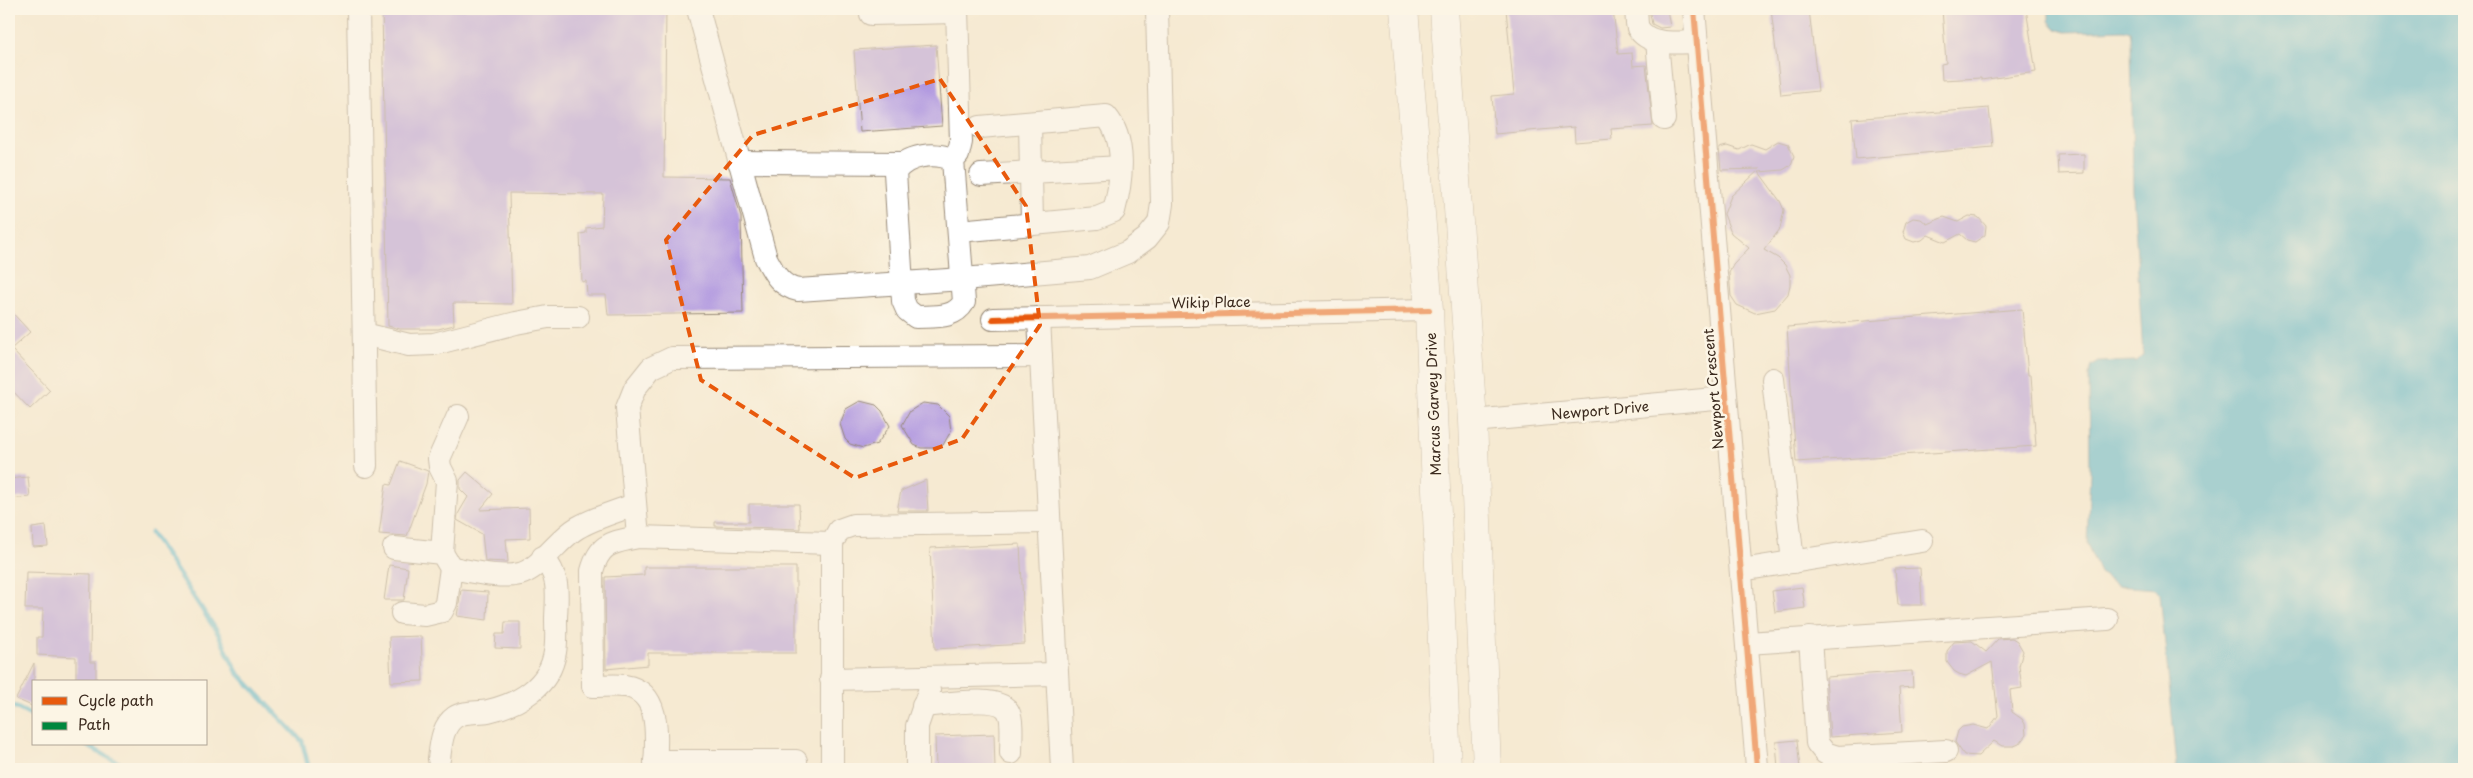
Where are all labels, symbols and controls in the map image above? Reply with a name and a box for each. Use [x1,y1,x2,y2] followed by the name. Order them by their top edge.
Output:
[1171,291,1251,313] street label: Wikip Place
[1697,327,1729,450] street label: Newport Crescent
[1420,332,1446,476] street label: Marcus Garvey Drive
[1550,395,1650,425] street label: Newport Drive
[32,680,208,746] legend
[78,688,154,711] text: Cycle path
[78,712,110,735] text: Path

